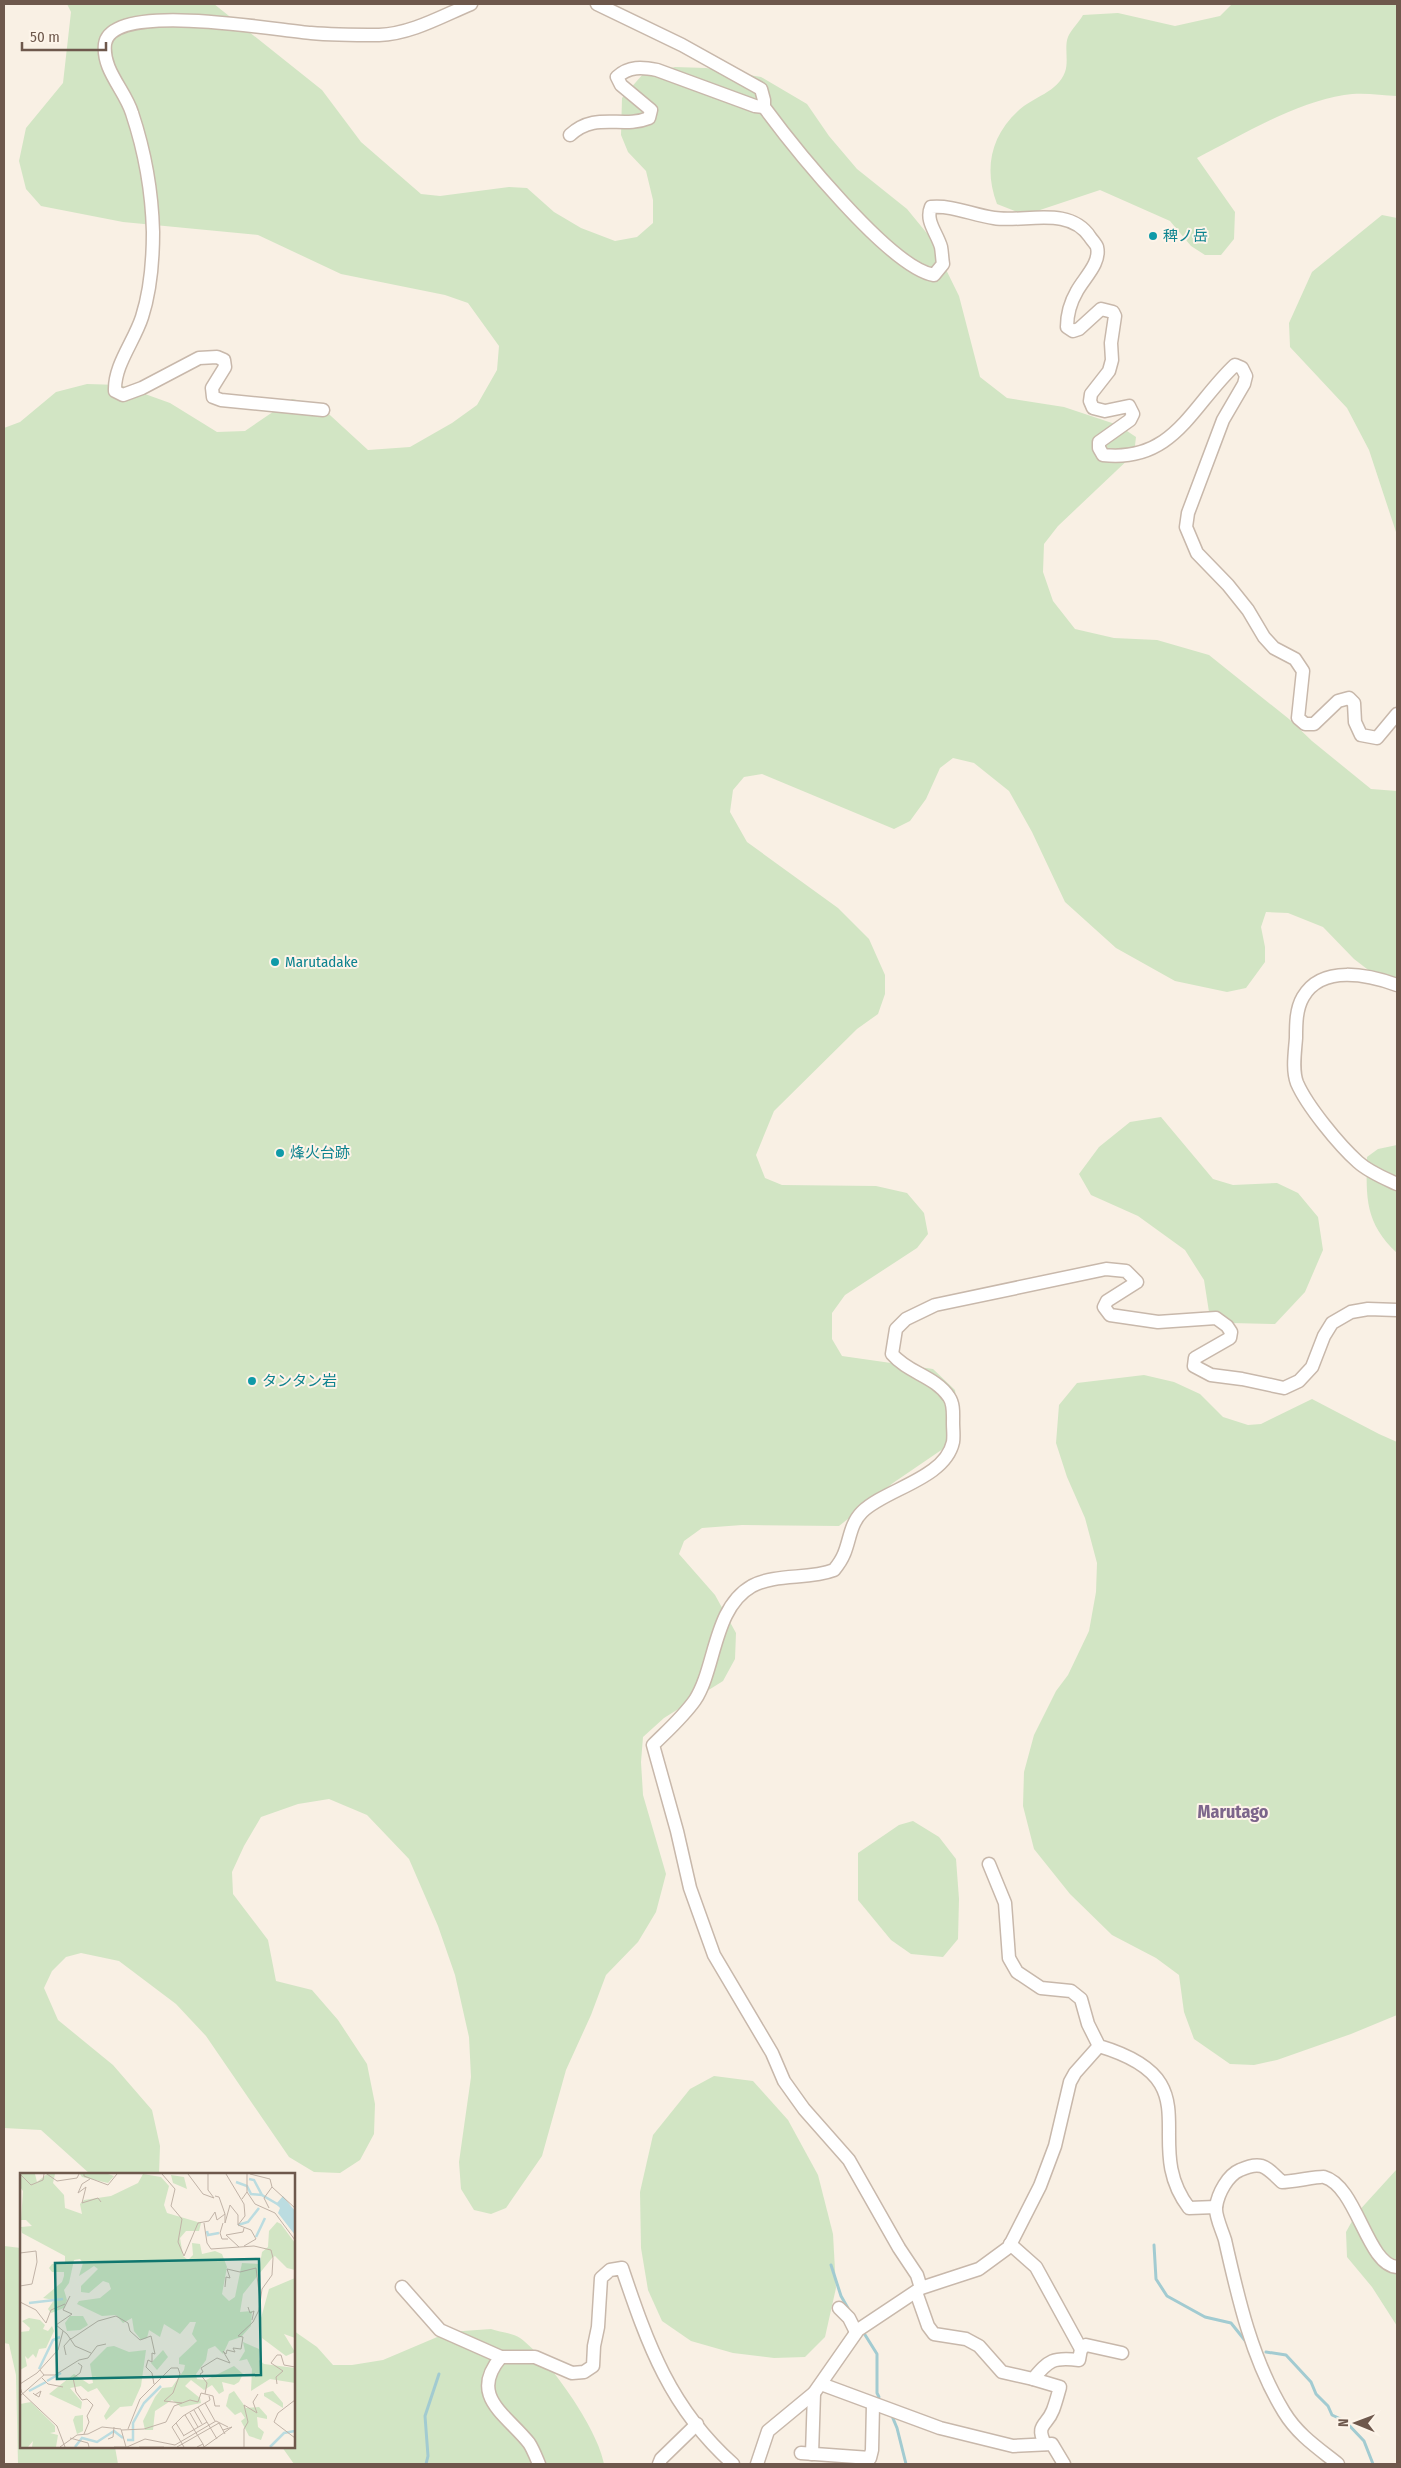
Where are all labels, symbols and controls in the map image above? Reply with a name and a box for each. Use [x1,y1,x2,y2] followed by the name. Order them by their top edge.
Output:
[22,20,106,52] scale bar
[30,28,60,46] text: 50 m
[1163,227,1208,245] place label: 稗ノ岳
[1147,230,1159,242] marker: 稗ノ岳
[285,953,358,971] place label: Marutadake
[269,956,281,968] marker: Marutadake
[290,1144,350,1162] place label: 烽火台跡
[274,1147,286,1159] marker: 烽火台跡
[262,1372,337,1390] place label: タンタン岩
[246,1375,258,1387] marker: タンタン岩
[1198,1801,1269,1823] district label: Marutago
[20,2173,295,2448] inset map
[1331,2398,1381,2448] north arrow
[1335,2418,1352,2427] text: N

